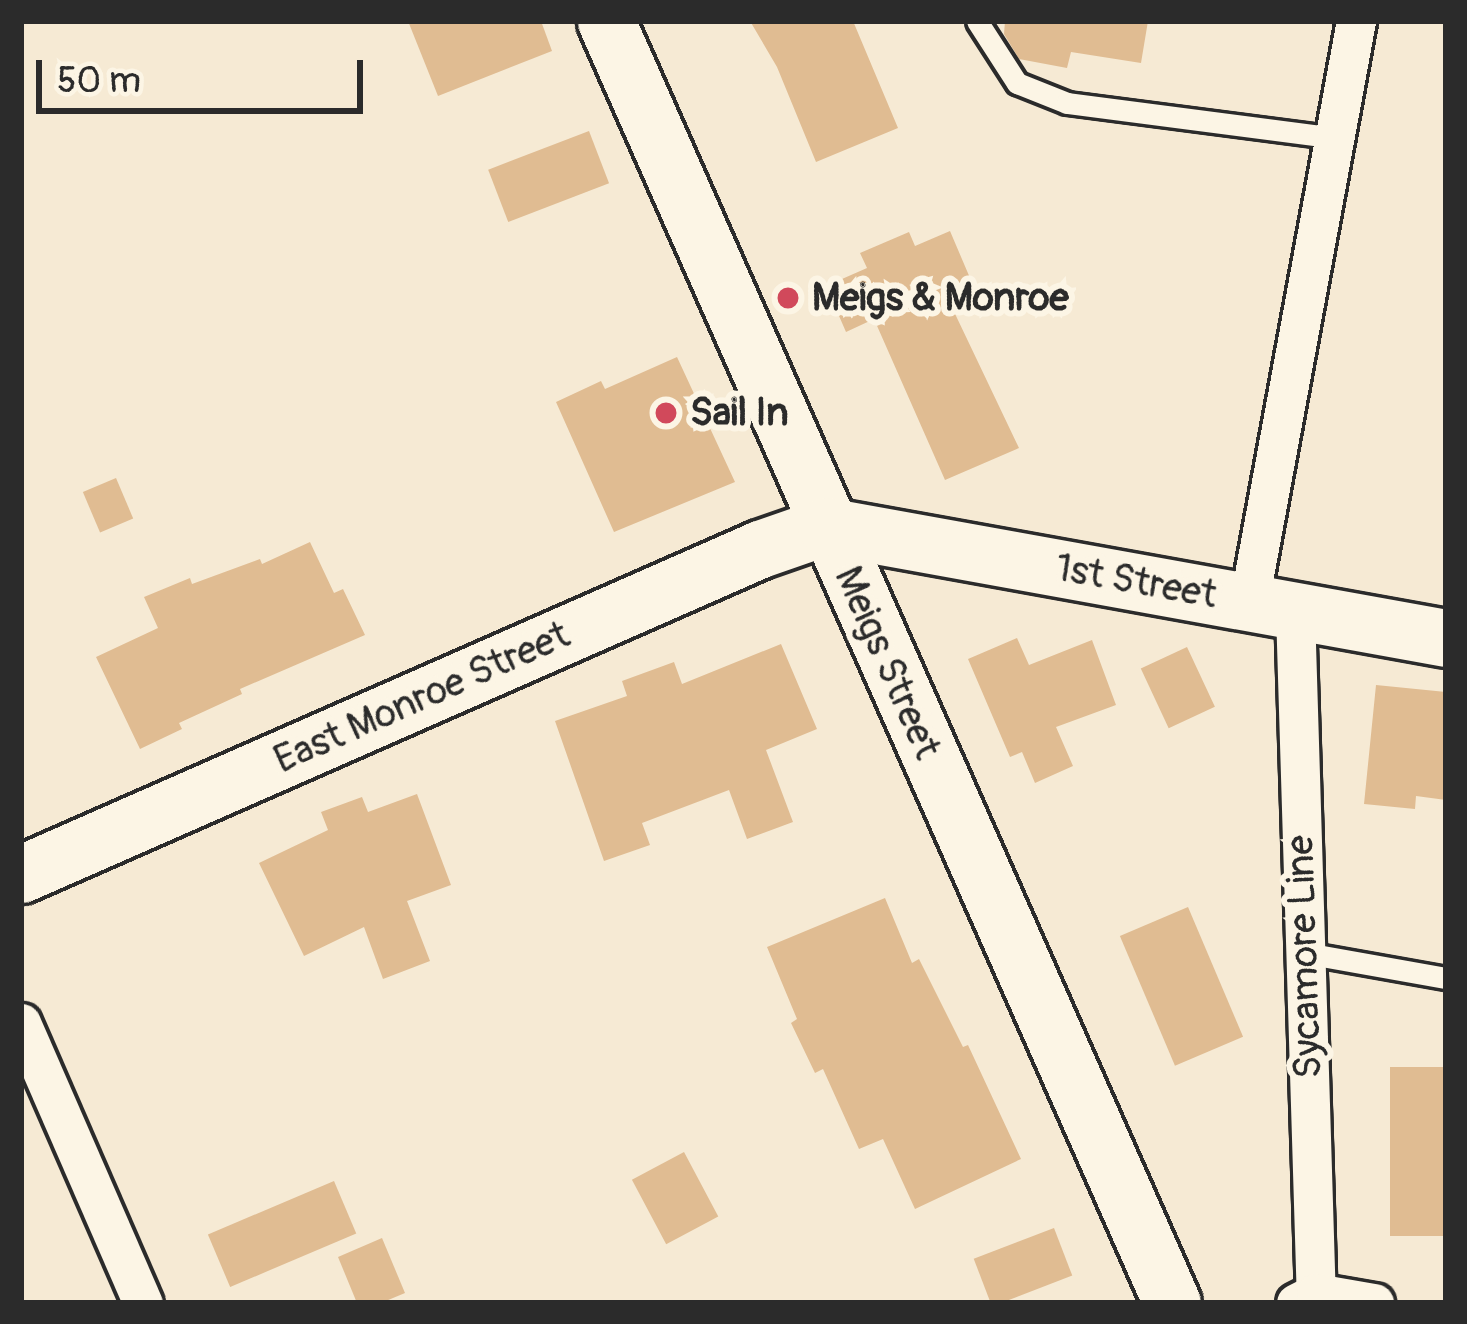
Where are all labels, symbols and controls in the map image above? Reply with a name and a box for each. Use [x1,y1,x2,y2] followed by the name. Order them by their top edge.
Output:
[42,36,369,110] scale bar
[57,58,141,103] text: 50 m
[812,275,1069,321] place label: Meigs & Monroe
[775,285,801,311] marker: Meigs & Monroe
[690,390,789,436] place label: Sail In
[653,400,679,426] marker: Sail In
[1052,545,1220,619] street label: 1st Street
[824,560,950,766] street label: Meigs Street
[267,612,577,784] street label: East Monroe Street
[1277,834,1333,1080] street label: Sycamore Line

